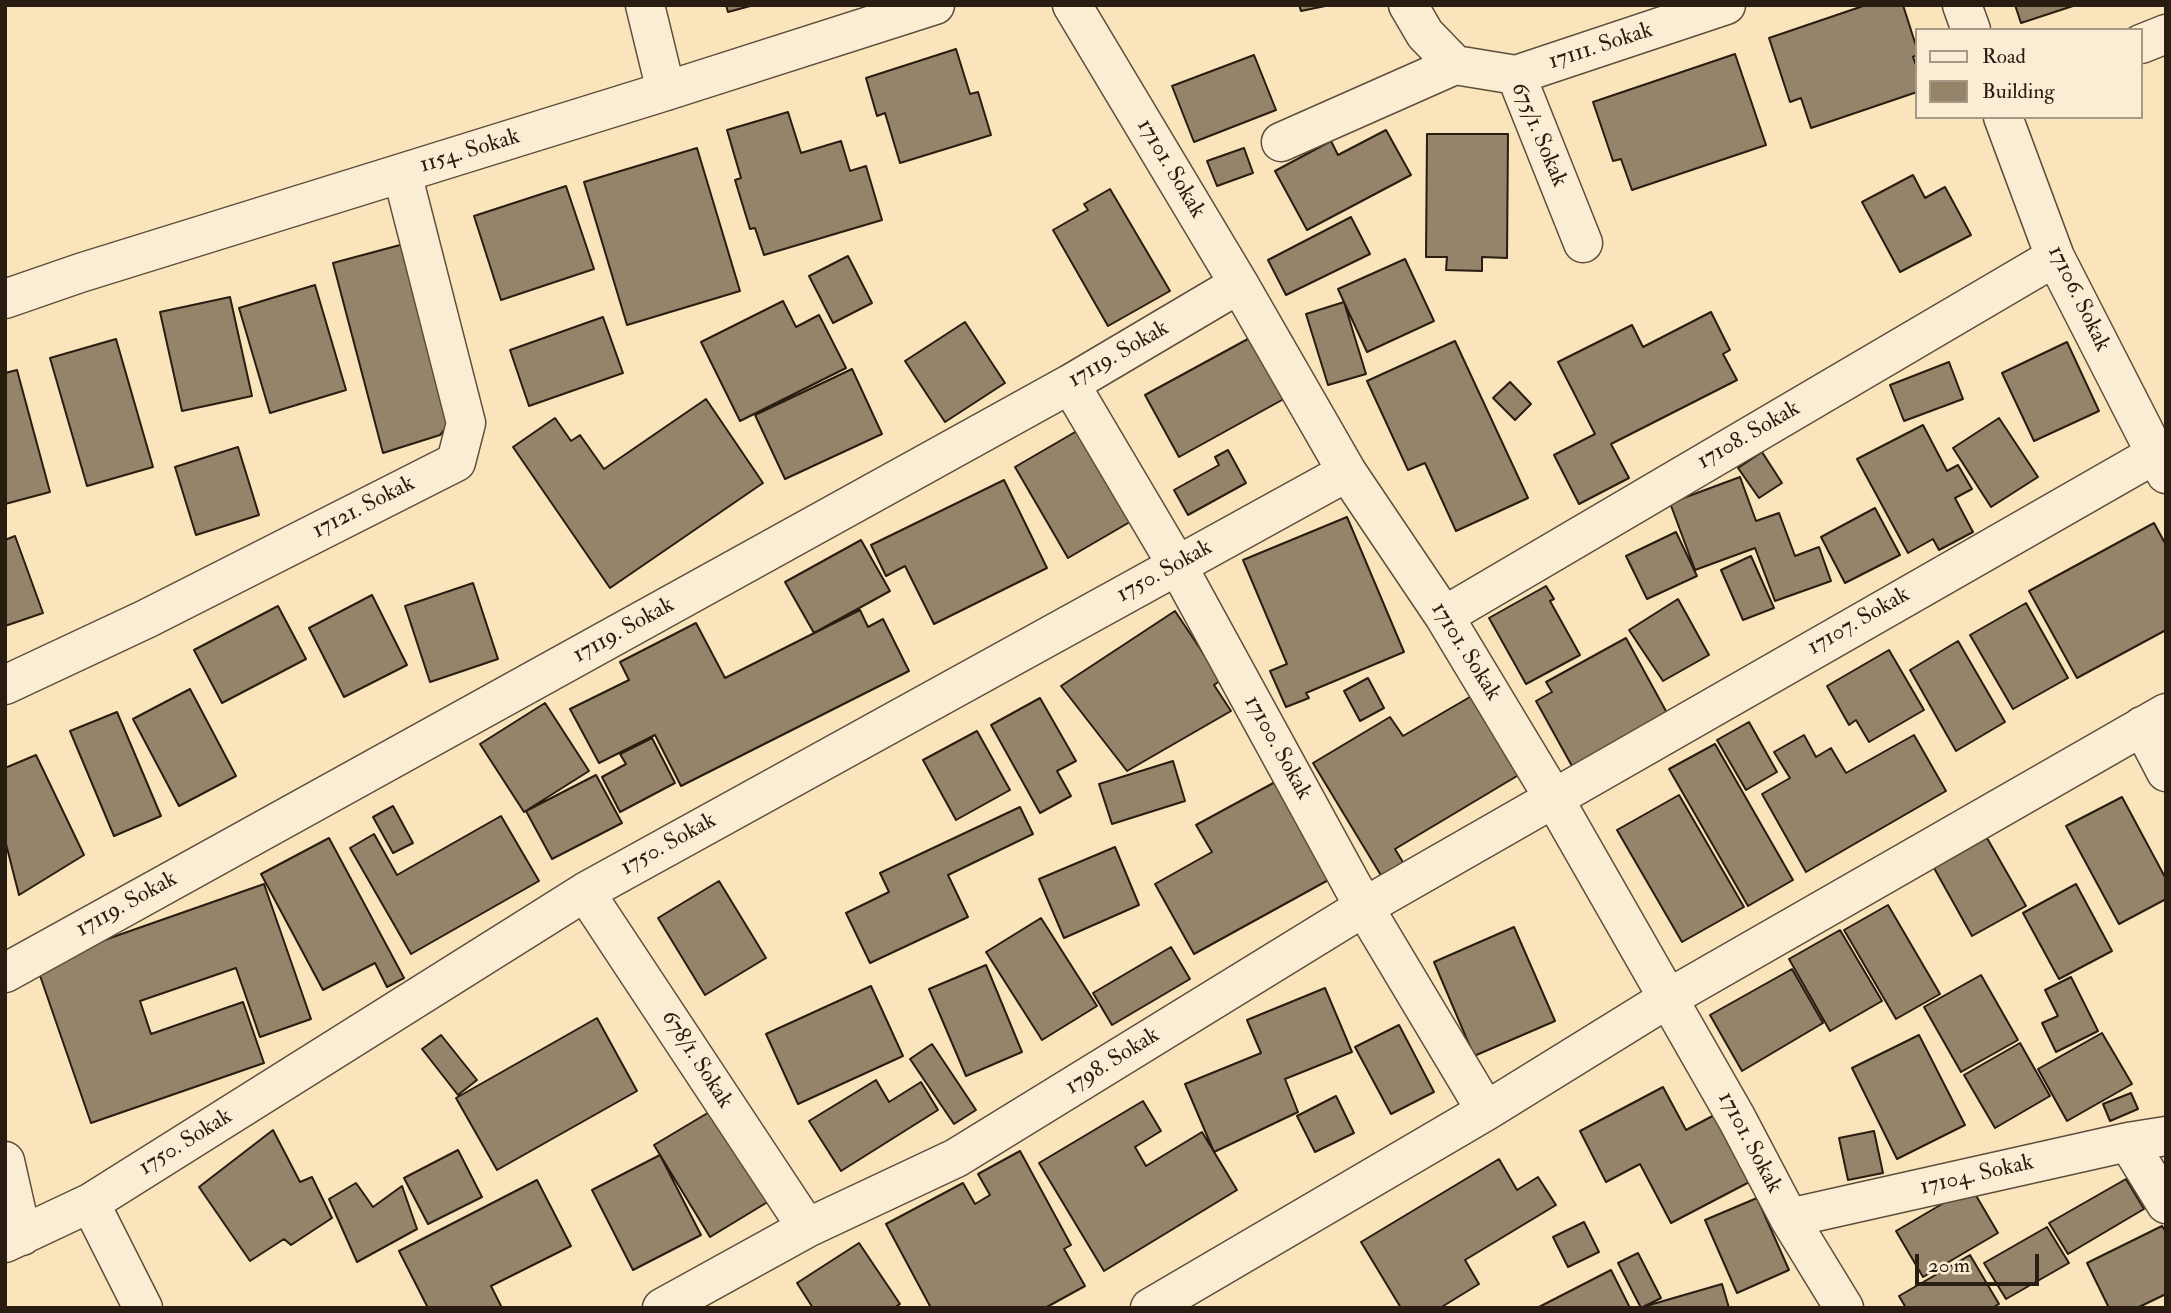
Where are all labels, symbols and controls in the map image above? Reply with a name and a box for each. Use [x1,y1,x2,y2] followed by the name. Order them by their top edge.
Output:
[1545,17,1657,77] street label: 17111. Sokak
[1916,28,2143,119] legend
[1982,43,2026,70] text: Road
[1982,78,2055,105] text: Building
[1504,79,1572,191] street label: 675/1. Sokak
[1130,114,1210,224] street label: 17101. Sokak
[417,124,523,180] street label: 1154. Sokak
[2040,241,2116,357] street label: 17106. Sokak
[1064,315,1174,395] street label: 17119. Sokak
[1693,396,1805,476] street label: 17108. Sokak
[308,470,420,546] street label: 17121. Sokak
[1112,535,1218,609] street label: 1750. Sokak
[1803,582,1915,662] street label: 17107. Sokak
[569,592,679,670] street label: 17119. Sokak
[1424,598,1506,706] street label: 17101. Sokak
[1237,691,1317,805] street label: 17100. Sokak
[616,808,722,882] street label: 1750. Sokak
[72,866,182,944] street label: 17119. Sokak
[654,1006,738,1114] street label: 678/1. Sokak
[1061,1022,1165,1102] street label: 1798. Sokak
[1711,1087,1787,1199] street label: 17101. Sokak
[134,1104,238,1182] street label: 1750. Sokak
[1917,1150,2037,1202] street label: 17104. Sokak
[1919,1240,2043,1284] scale bar
[1928,1252,1970,1279] text: 20 m

